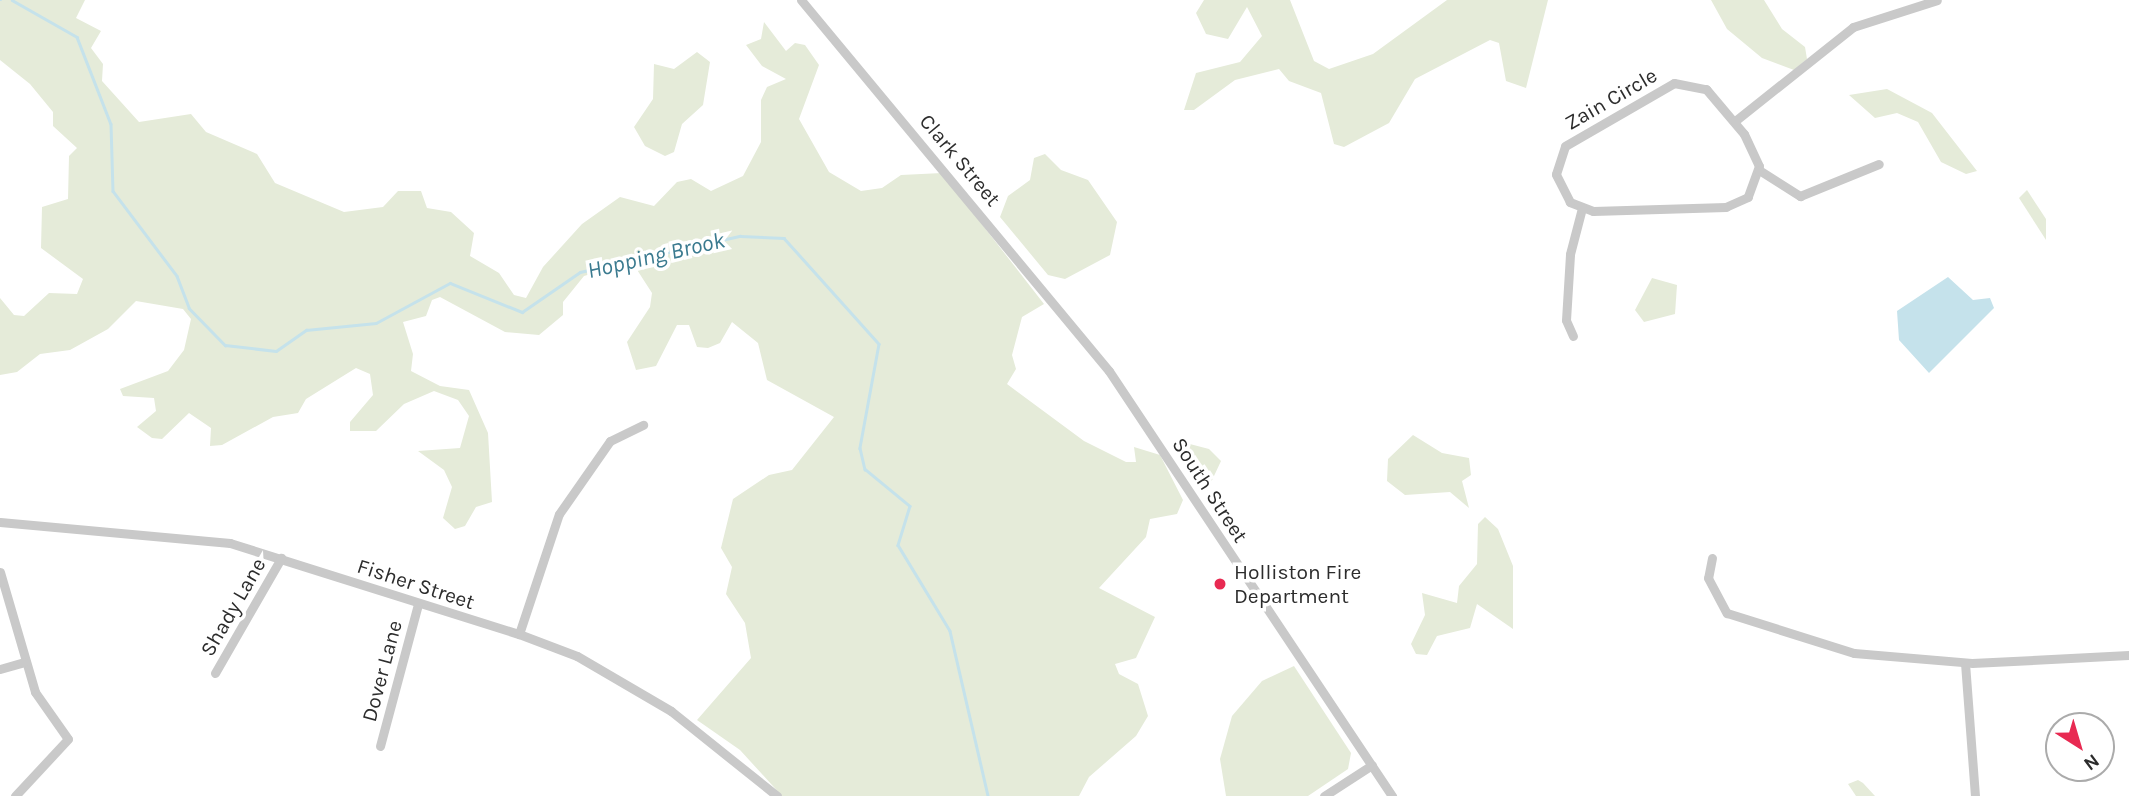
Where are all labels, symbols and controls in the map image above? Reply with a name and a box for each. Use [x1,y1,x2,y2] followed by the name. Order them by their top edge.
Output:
[1560,63,1662,135] street label: Zain Circle
[914,109,1006,211] street label: Clark Street
[585,227,727,285] water label: Hopping Brook
[1167,433,1253,547] street label: South Street
[354,553,478,615] street label: Fisher Street
[195,554,271,660] street label: Shady Lane
[1234,559,1361,609] place label: Holliston Fire Department
[1212,576,1228,592] marker: Holliston Fire Department
[356,617,408,725] street label: Dover Lane
[2045,712,2115,782] north arrow
[2079,749,2103,775] text: N

